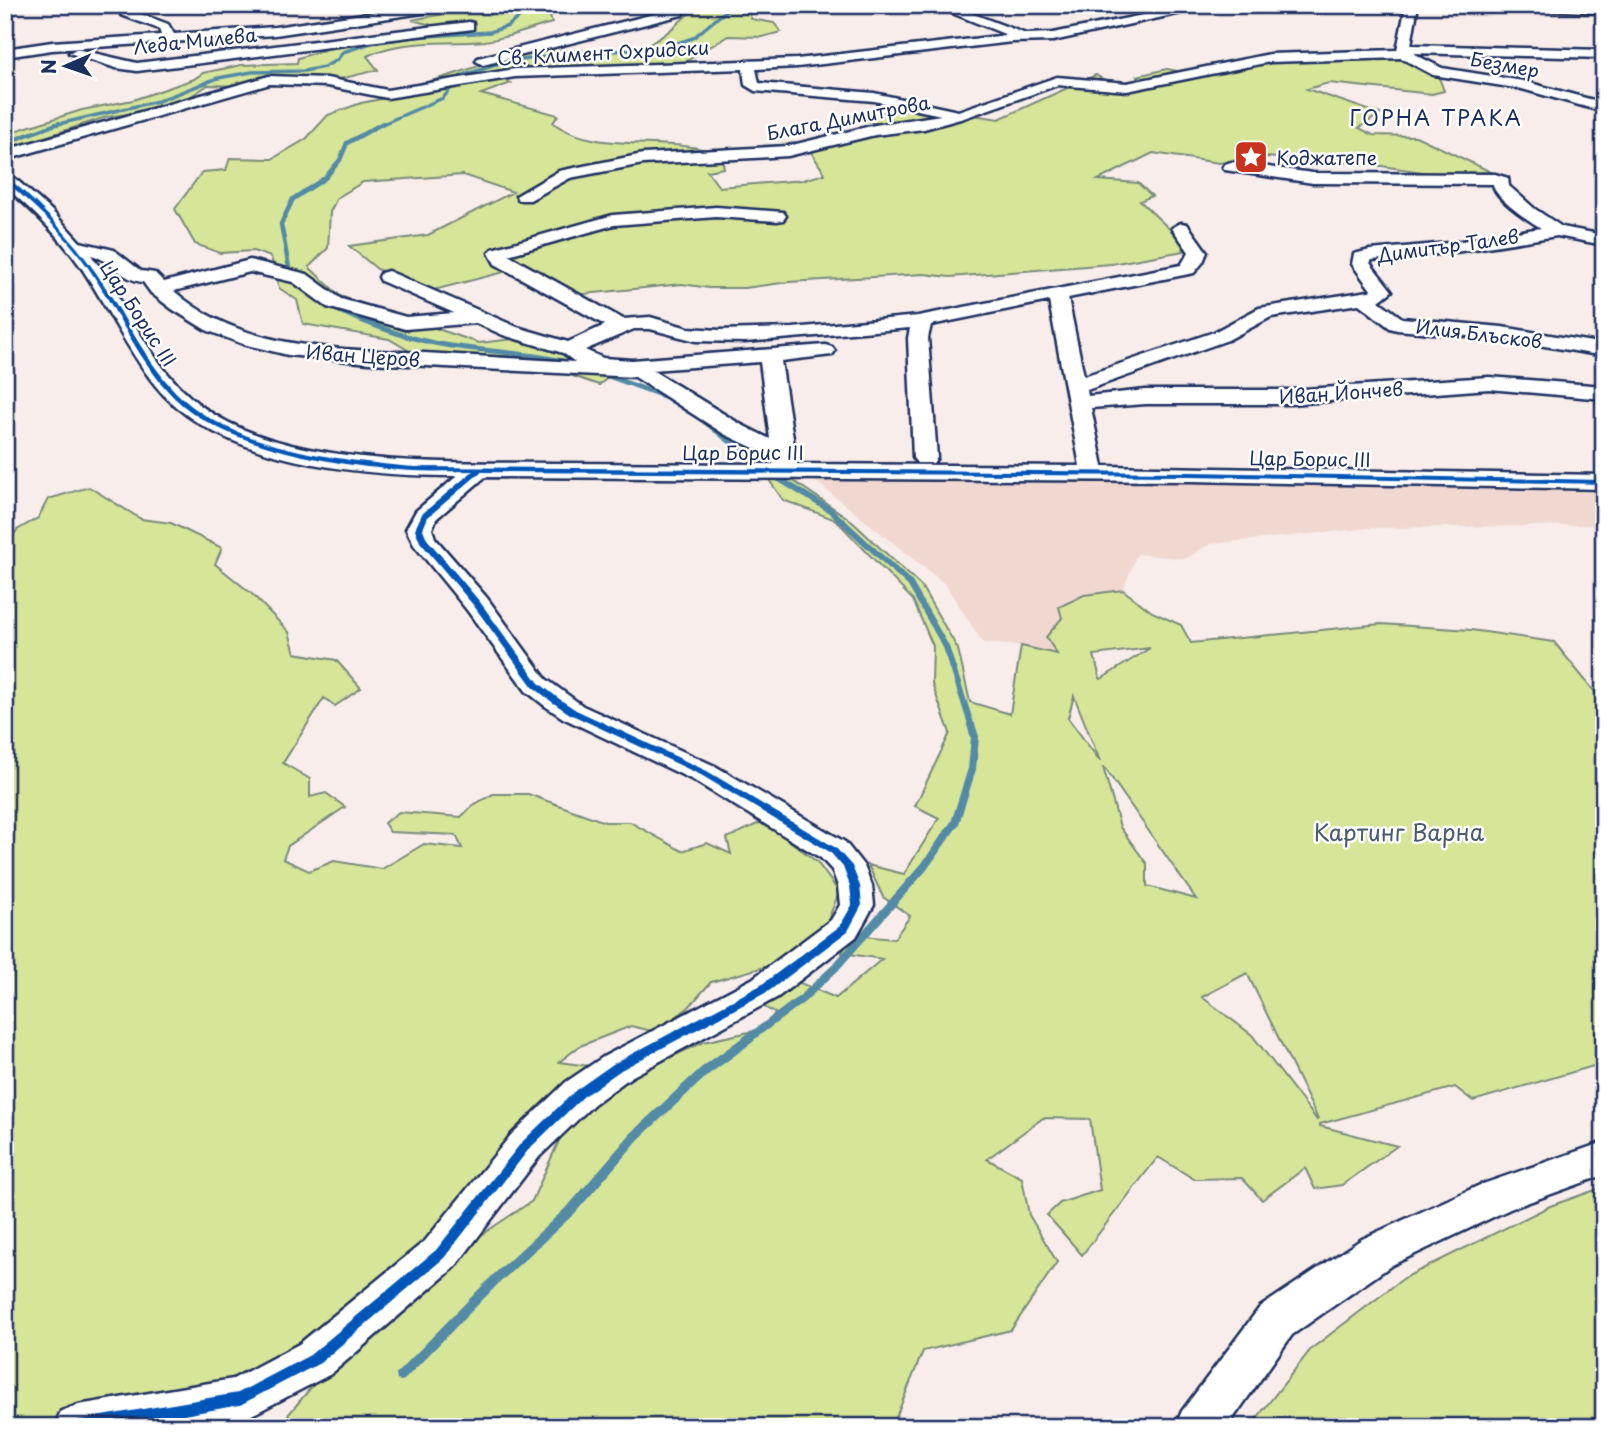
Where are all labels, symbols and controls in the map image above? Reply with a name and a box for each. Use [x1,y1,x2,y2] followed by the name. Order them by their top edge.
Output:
[132,20,258,60] street label: Леда Милева
[32,32,102,102] north arrow
[496,32,710,72] street label: Св. Климент Охридски
[1468,44,1542,84] street label: Безмер
[34,59,62,75] text: N
[764,87,932,147] street label: Блага Димитрова
[1349,101,1523,133] district label: ГОРНА ТРАКА
[1232,138,1270,176] place icon: Коджатепе
[1276,143,1377,171] place label: Коджатепе
[1374,221,1521,269] street label: Димитър Талев
[94,254,184,372] street label: Цар Борис III
[1414,311,1544,355] street label: Илия Блъсков
[305,337,421,373] street label: Иван Церов
[1278,374,1404,410] street label: Иван Йончев
[682,438,804,466] street label: Цар Борис III
[1249,443,1371,473] street label: Цар Борис III
[1314,814,1485,849] park label: Картинг Варна

